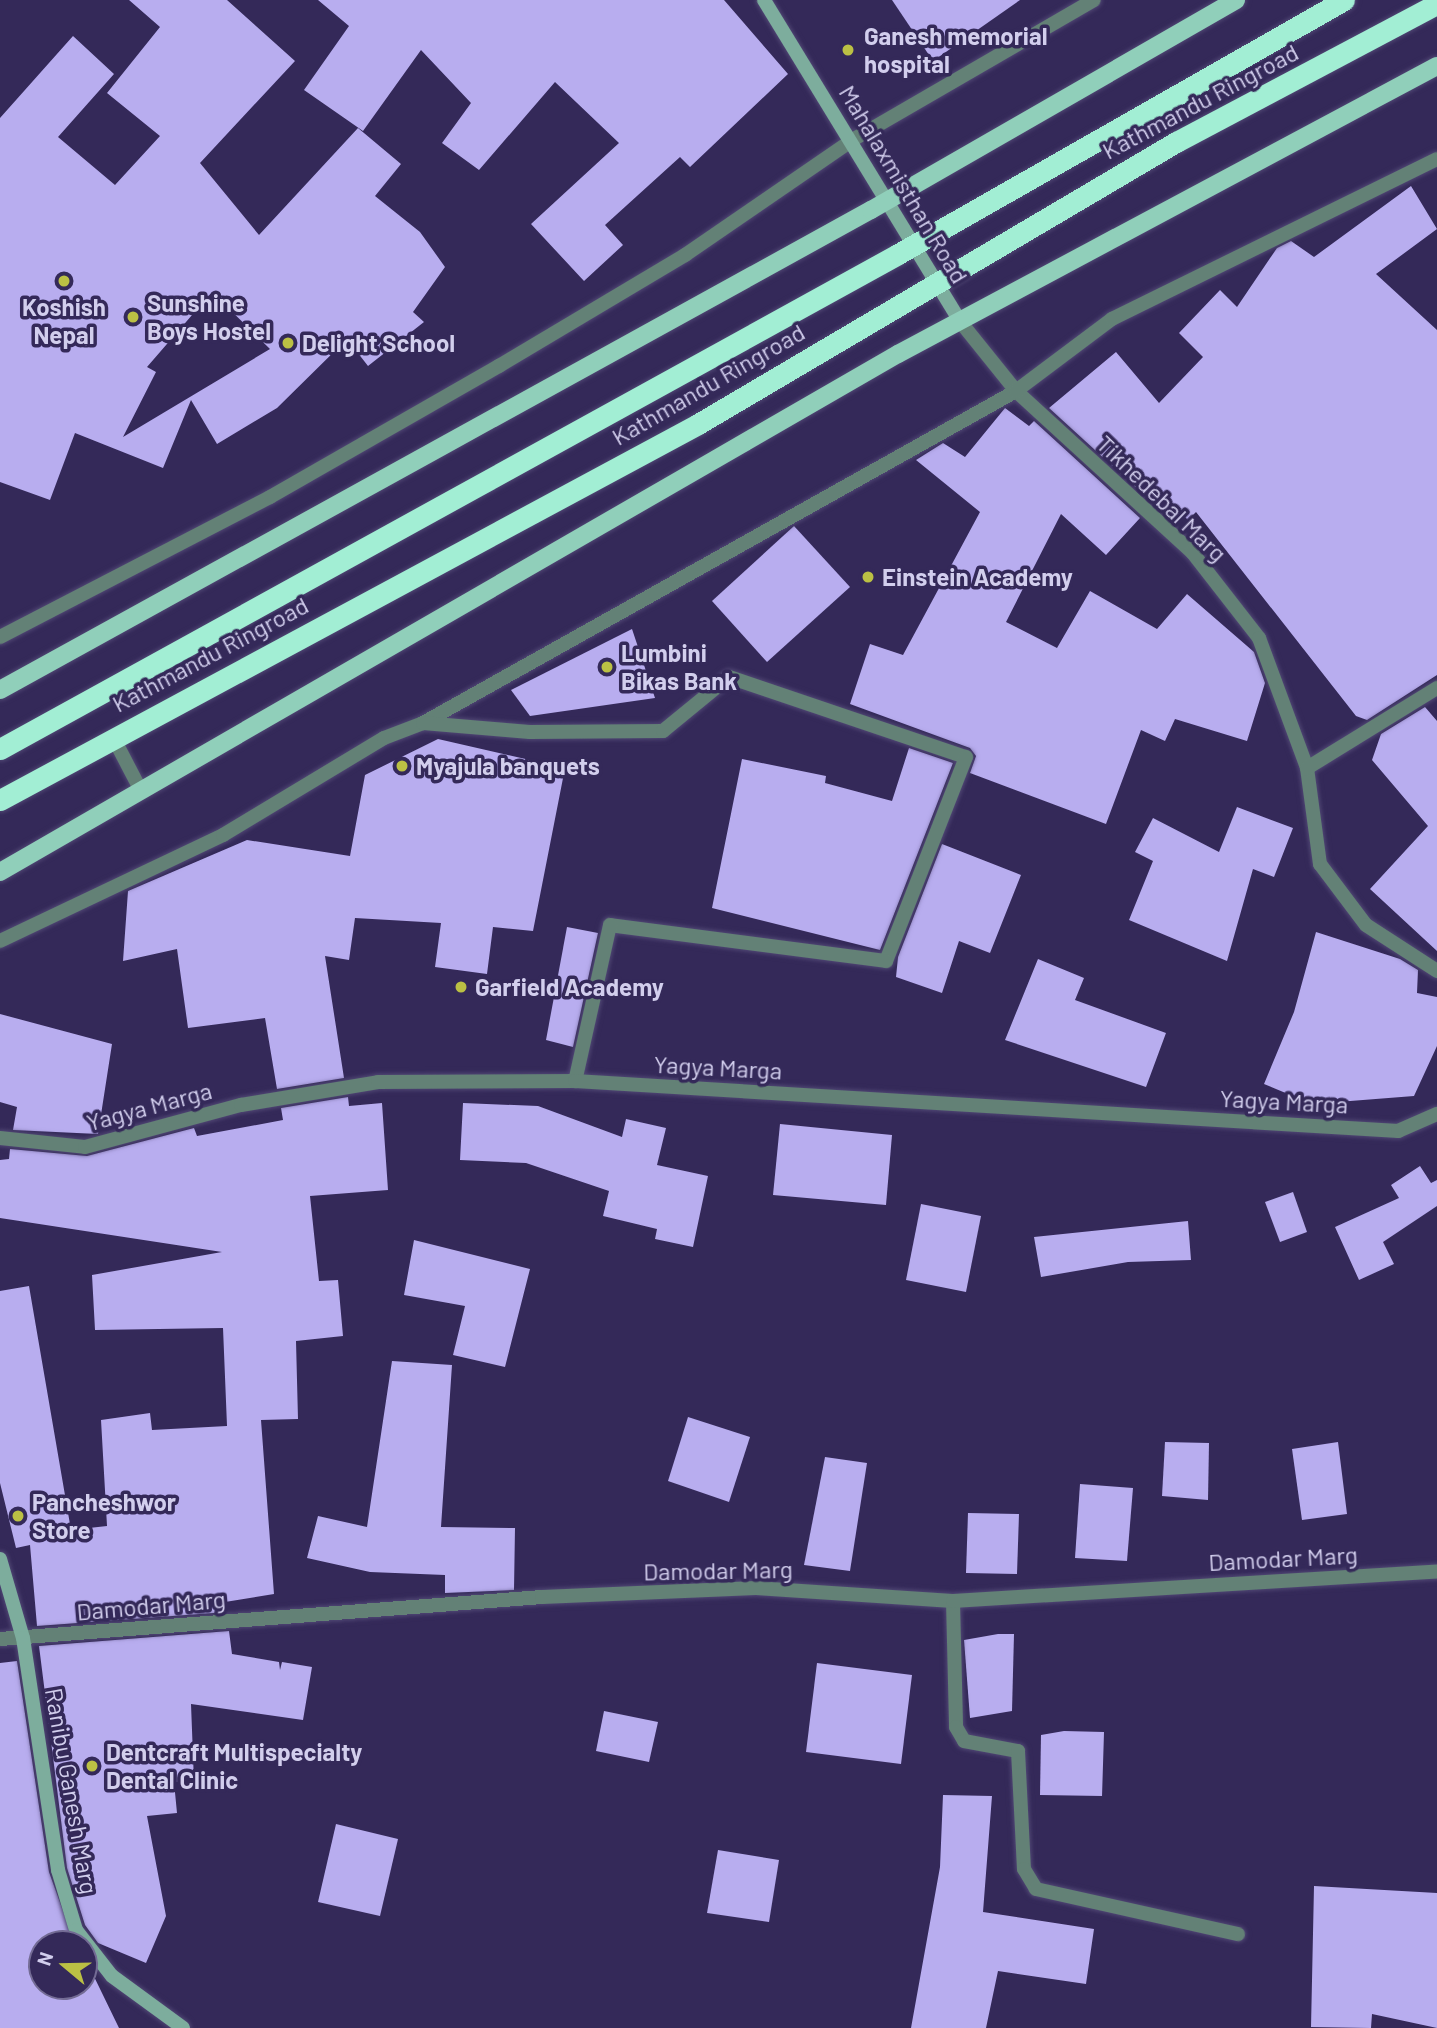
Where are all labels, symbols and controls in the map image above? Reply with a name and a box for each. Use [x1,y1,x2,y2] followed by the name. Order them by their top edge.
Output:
[864,22,1048,78] place label: Ganesh memorial hospital
[1097,37,1303,165] street label: Kathmandu Ringroad
[838,40,858,60] marker: Ganesh memorial hospital
[833,80,975,288] street label: Mahalaxmisthan Road
[56,273,72,289] marker: Koshish Nepal
[147,289,271,345] place label: Sunshine Boys Hostel
[22,293,106,349] place label: Koshish Nepal
[125,309,141,325] marker: Sunshine Boys Hostel
[606,317,810,451] street label: Kathmandu Ringroad
[302,329,455,357] place label: Delight School
[280,335,296,351] marker: Delight School
[1091,429,1233,567] street label: Tikhedebal Marg
[882,563,1073,591] place label: Einstein Academy
[860,569,876,585] marker: Einstein Academy
[107,590,313,718] street label: Kathmandu Ringroad
[621,639,737,695] place label: Lumbini Bikas Bank
[599,659,615,675] marker: Lumbini Bikas Bank
[416,752,600,780] place label: Myajula banquets
[394,758,410,774] marker: Myajula banquets
[475,973,664,1001] place label: Garfield Academy
[453,979,469,995] marker: Garfield Academy
[653,1049,783,1085] street label: Yagya Marga
[83,1075,215,1137] street label: Yagya Marga
[1219,1083,1349,1119] street label: Yagya Marga
[32,1488,176,1544] place label: Pancheshwor Store
[10,1508,26,1524] marker: Pancheshwor Store
[1208,1540,1358,1576] street label: Damodar Marg
[643,1554,793,1586] street label: Damodar Marg
[75,1584,227,1626] street label: Damodar Marg
[40,1686,104,1896] street label: Ranibu Ganesh Marg
[106,1738,362,1794] place label: Dentcraft Multispecialty Dental Clinic
[84,1758,100,1774] marker: Dentcraft Multispecialty Dental Clinic
[28,1930,98,2000] north arrow
[32,1949,57,1968] text: N

